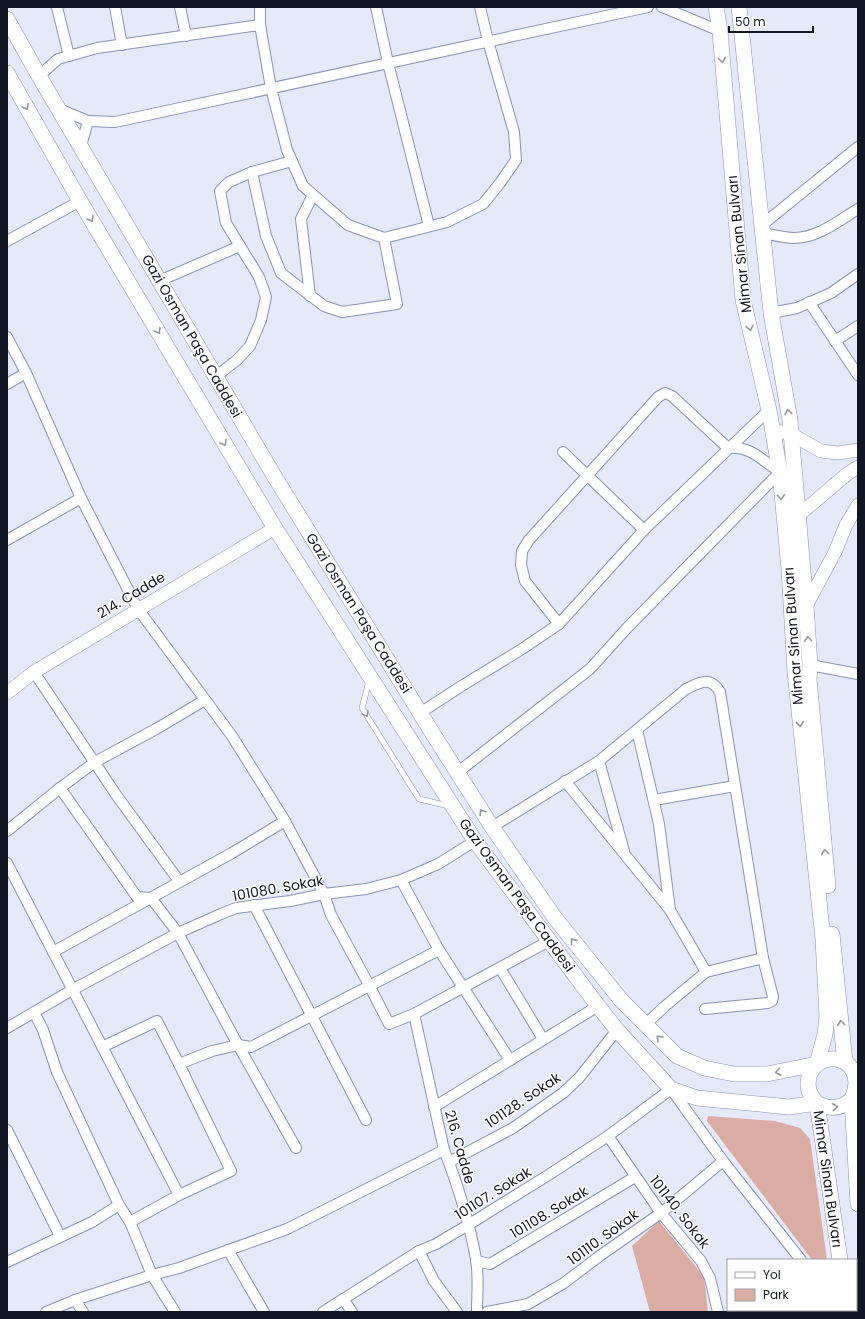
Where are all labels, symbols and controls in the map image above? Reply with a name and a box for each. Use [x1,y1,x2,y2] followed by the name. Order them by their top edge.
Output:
[729,8,813,34] scale bar
[735,13,766,30] text: 50 m
[717,57,726,63] one-way arrow
[22,103,29,110] one-way arrow
[722,174,756,314] street label: Mimar Sinan Bulvarı
[86,215,94,222] one-way arrow
[137,251,247,421] street label: Gazi Osman Paşa Caddesi
[745,325,753,331] one-way arrow
[153,327,160,334] one-way arrow
[785,409,793,415] one-way arrow
[220,439,227,446] one-way arrow
[777,494,786,500] one-way arrow
[301,529,417,697] street label: Gazi Osman Paşa Caddesi
[778,566,808,706] street label: Mimar Sinan Bulvarı
[93,567,169,623] street label: 214. Cadde
[804,636,813,642] one-way arrow
[361,709,368,716] one-way arrow
[795,721,804,727] one-way arrow
[480,809,487,816] one-way arrow
[454,814,580,976] street label: Gazi Osman Paşa Caddesi
[820,849,829,855] one-way arrow
[231,870,326,906] street label: 101080. Sokak
[571,938,578,945] one-way arrow
[837,1020,846,1026] one-way arrow
[656,1036,664,1043] one-way arrow
[481,1067,565,1133] street label: 101128. Sokak
[775,1067,781,1075] one-way arrow
[832,1103,838,1112] one-way arrow
[440,1108,480,1187] street label: 216. Cadde
[808,1109,848,1249] street label: Mimar Sinan Bulvarı
[451,1161,536,1224] street label: 101107. Sokak
[645,1171,715,1253] street label: 101140. Sokak
[506,1180,592,1243] street label: 101108. Sokak
[563,1204,643,1270] street label: 101110. Sokak
[727,1259,857,1311] legend
[763,1266,781,1283] text: Yol
[763,1286,790,1303] text: Park

